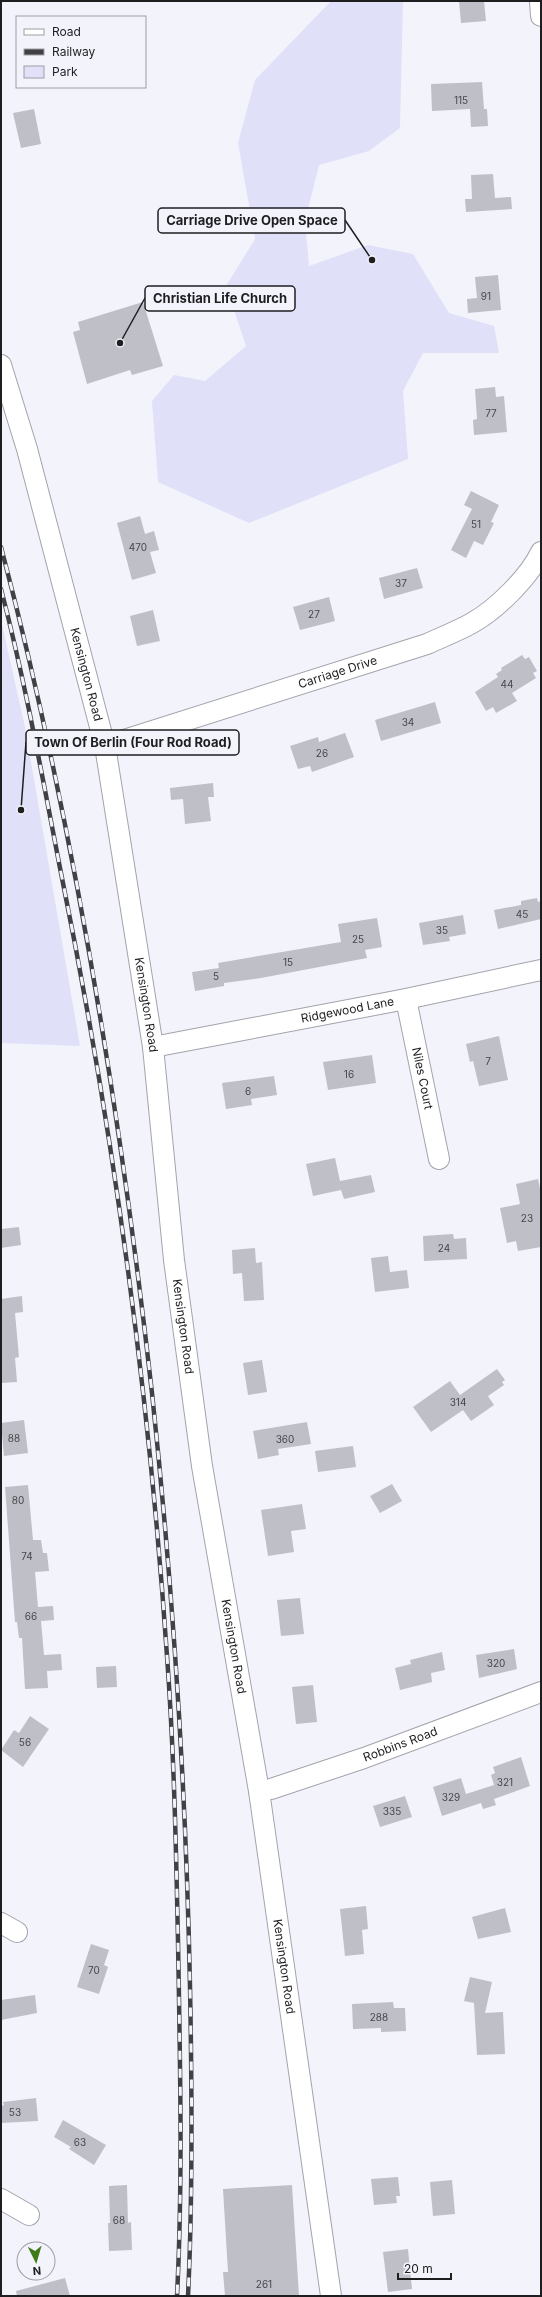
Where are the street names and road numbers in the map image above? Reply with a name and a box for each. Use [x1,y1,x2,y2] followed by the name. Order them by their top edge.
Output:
[67,626,106,723] street label: Kensington Road
[296,652,379,691] street label: Carriage Drive
[132,956,161,1053] street label: Kensington Road
[300,993,395,1026] street label: Ridgewood Lane
[409,1046,437,1111] street label: Niles Court
[170,1278,197,1375] street label: Kensington Road
[218,1598,250,1695] street label: Kensington Road
[361,1723,439,1765] street label: Robbins Road
[270,1918,299,2015] street label: Kensington Road

